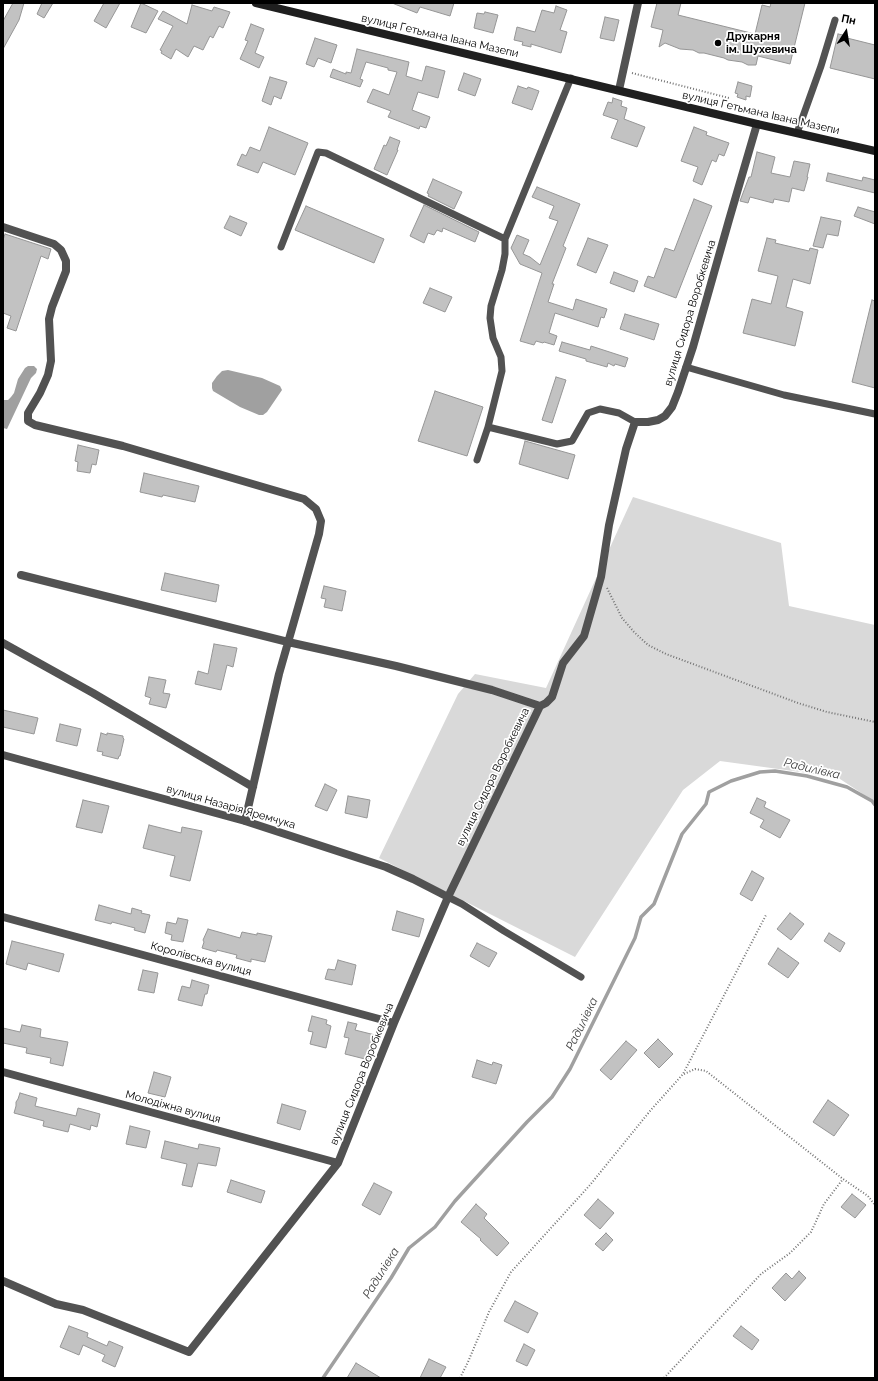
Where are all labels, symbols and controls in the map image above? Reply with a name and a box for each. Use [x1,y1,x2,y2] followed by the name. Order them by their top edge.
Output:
[360,11,520,61] street label: вулиця Гетьмана Івана Мазепи
[826,12,866,52] north arrow
[840,12,857,28] text: Пн
[726,30,797,56] place label: Друкарня ім. Шухевича
[713,38,723,48] marker: Друкарня ім. Шухевича
[681,88,841,138] street label: вулиця Гетьмана Івана Мазепи
[661,238,719,388] street label: вулиця Сидора Воробкевича
[454,706,532,848] street label: вулиця Сидора Воробкевича
[783,756,841,782] water label: Радилівка
[165,782,297,832] street label: вулиця Назарія Яремчука
[149,939,253,979] street label: Королівська вулиця
[563,995,601,1053] water label: Радилівка
[327,1001,397,1147] street label: вулиця Сидора Воробкевича
[124,1088,222,1126] street label: Молодіжна вулиця
[360,1245,402,1301] water label: Радилівка

